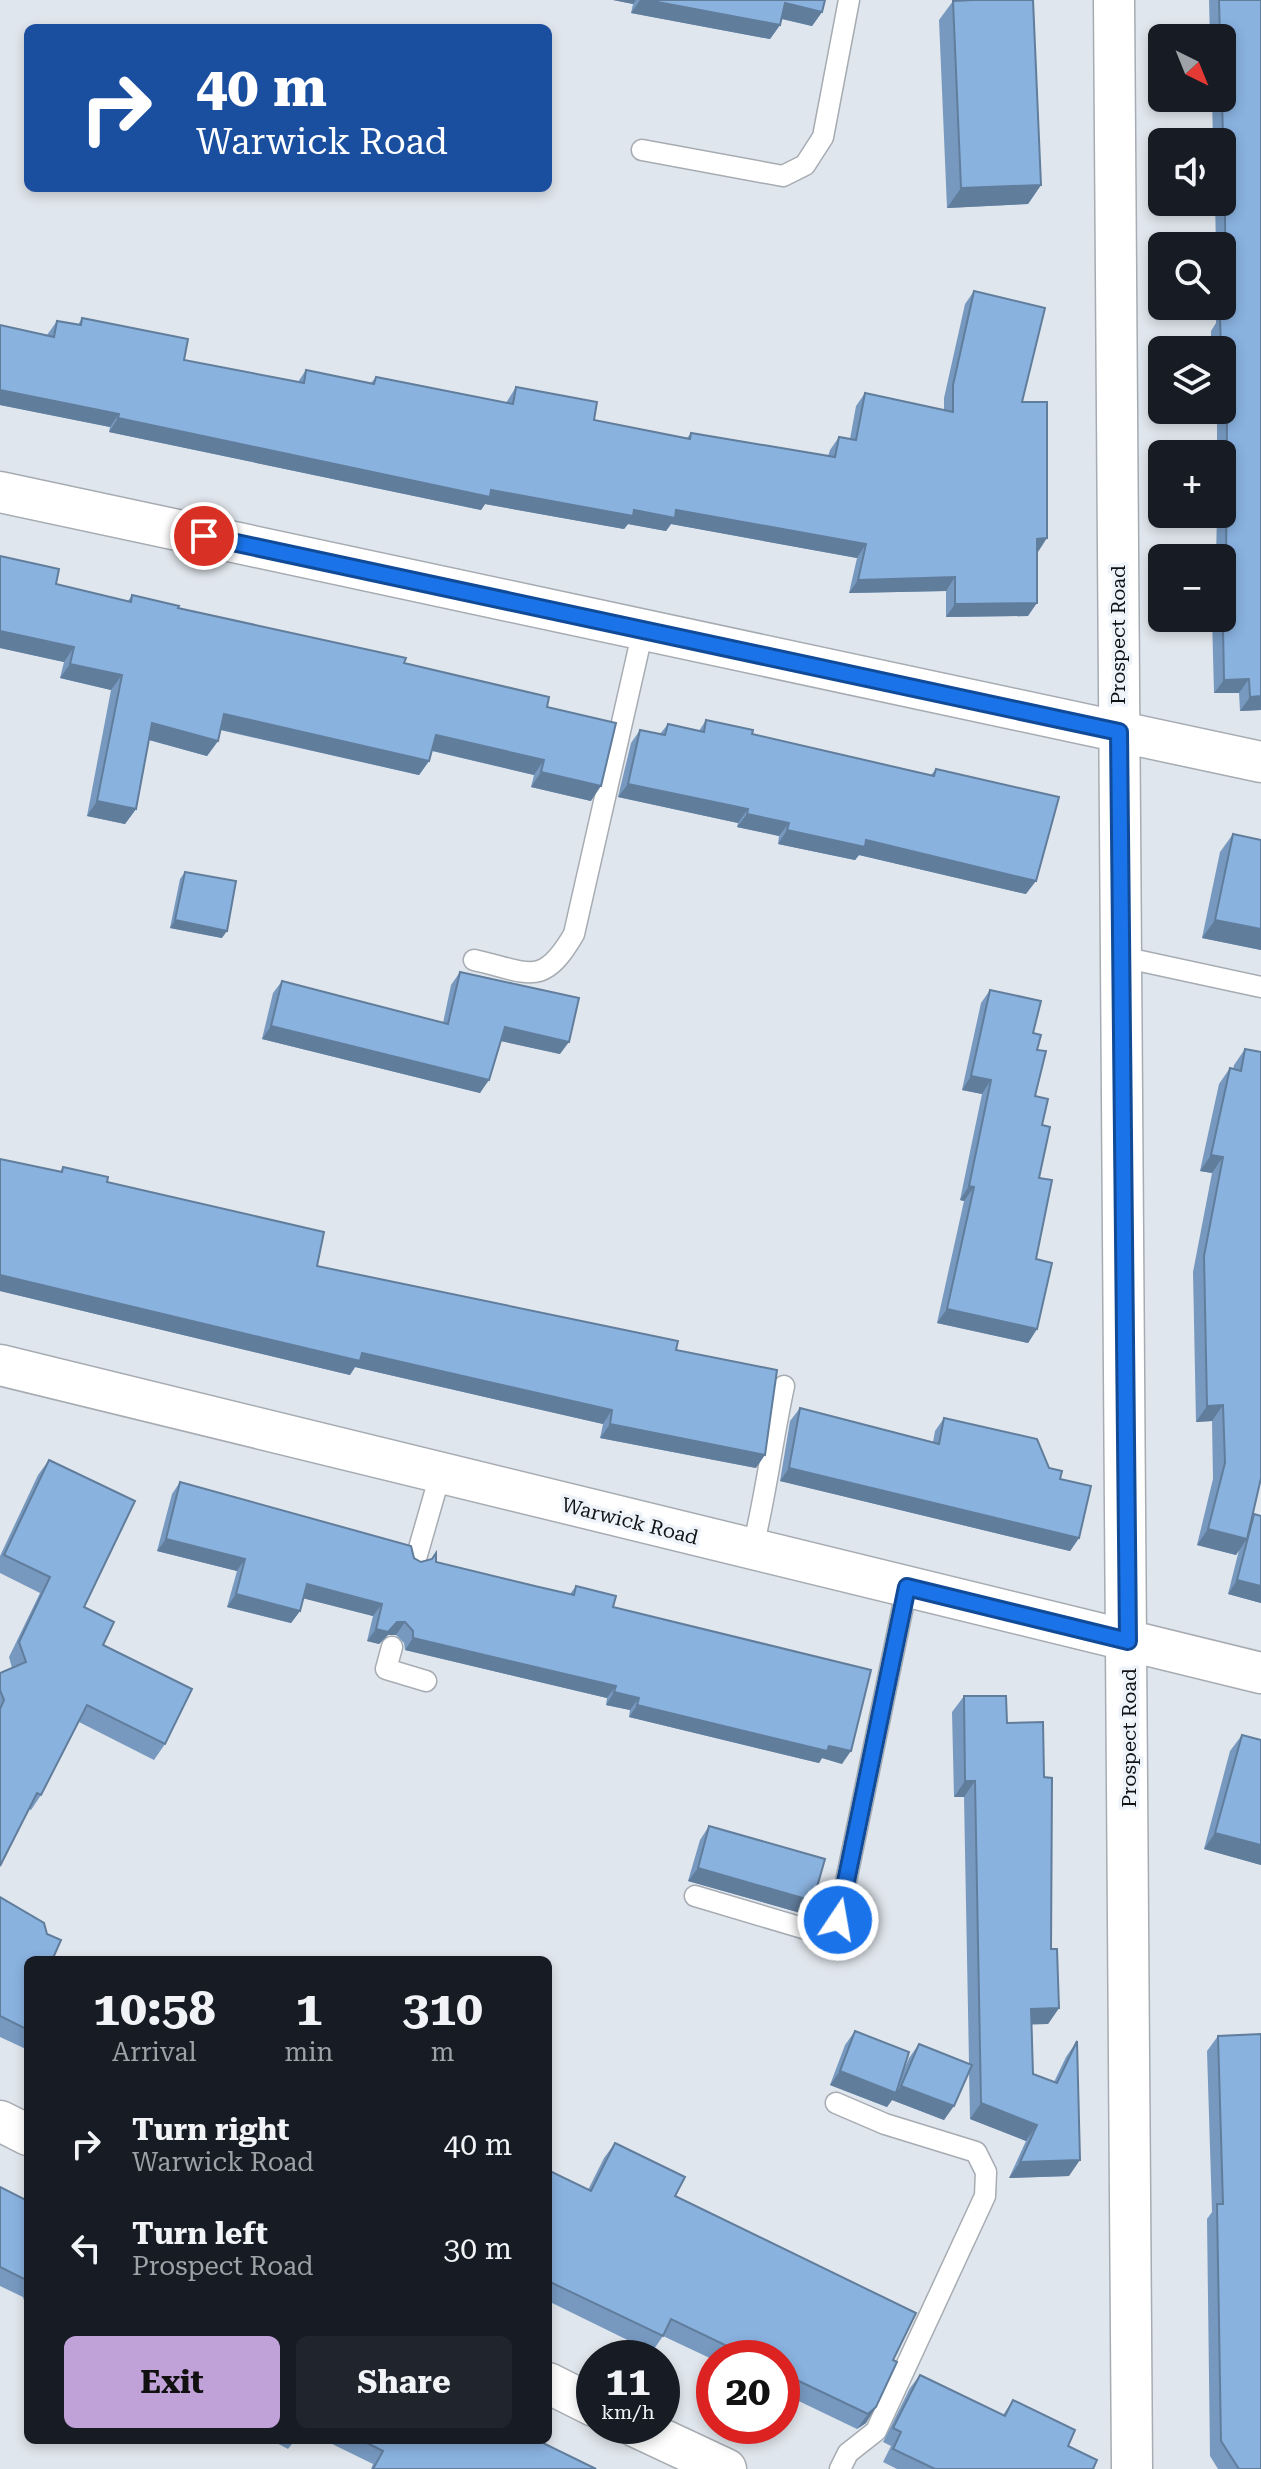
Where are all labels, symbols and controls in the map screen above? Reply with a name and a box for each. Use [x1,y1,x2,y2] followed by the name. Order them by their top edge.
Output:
[1148,24,1236,112] north arrow
[1148,24,1236,632] map controls
[196,54,327,120] text: 40 m
[64,56,168,160] icon: right
[196,121,448,163] text: Warwick Road
[1148,128,1236,216] button: sound
[1148,232,1236,320] button: search
[1148,336,1236,424] button: layers
[1148,440,1236,528] button: +
[170,502,238,570] pin
[182,514,226,558] icon: arrive
[1148,544,1236,632] button: −
[1106,565,1130,705] street label: Prospect Road
[559,1492,701,1550] street label: Warwick Road
[1117,1668,1141,1808] street label: Prospect Road
[796,1878,880,1962] position arrow
[93,1981,216,2037] text: 10:58
[295,1981,322,2037] text: 1
[402,1981,483,2037] text: 310
[112,2037,197,2067] text: Arrival
[285,2037,333,2067] text: min
[431,2037,455,2067] text: m
[132,2112,289,2147] text: Turn right
[64,2122,108,2166] icon: right
[443,2127,512,2162] text: 40 m
[132,2147,314,2177] text: Warwick Road
[132,2216,268,2251] text: Turn left
[64,2226,108,2270] icon: left
[443,2231,512,2266] text: 30 m
[132,2251,314,2281] text: Prospect Road
[64,2336,280,2428] button: Exit
[296,2336,512,2428] button: Share
[696,2340,800,2444] speed limit sign: 20
[606,2358,650,2405] text: 11
[601,2400,655,2424] text: km/h

